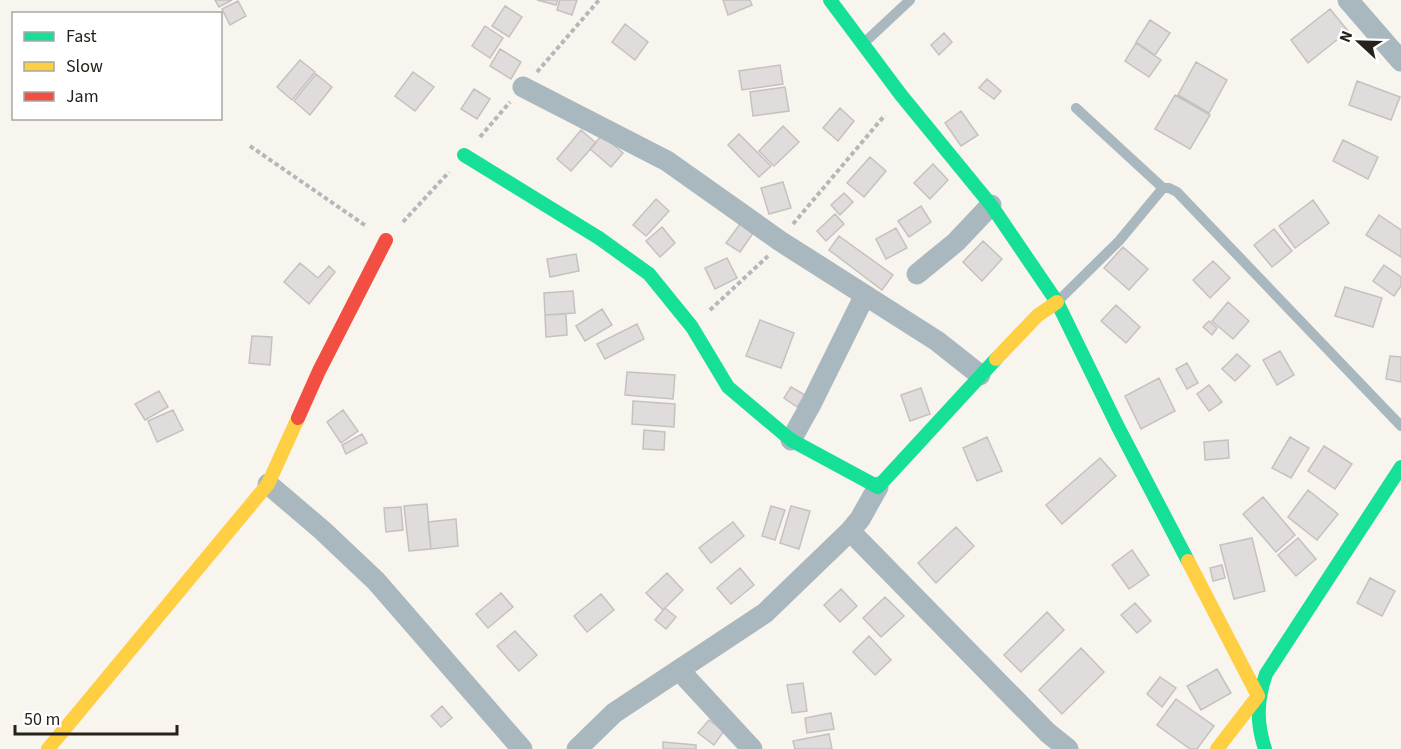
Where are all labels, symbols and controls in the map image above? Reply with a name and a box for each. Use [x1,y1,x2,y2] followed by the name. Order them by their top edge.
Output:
[12,12,222,120] legend
[1329,12,1389,72] north arrow
[66,24,97,49] text: Fast
[1334,28,1358,46] text: N
[66,54,103,79] text: Slow
[66,84,99,109] text: Jam
[15,698,177,736] scale bar
[24,707,60,732] text: 50 m

